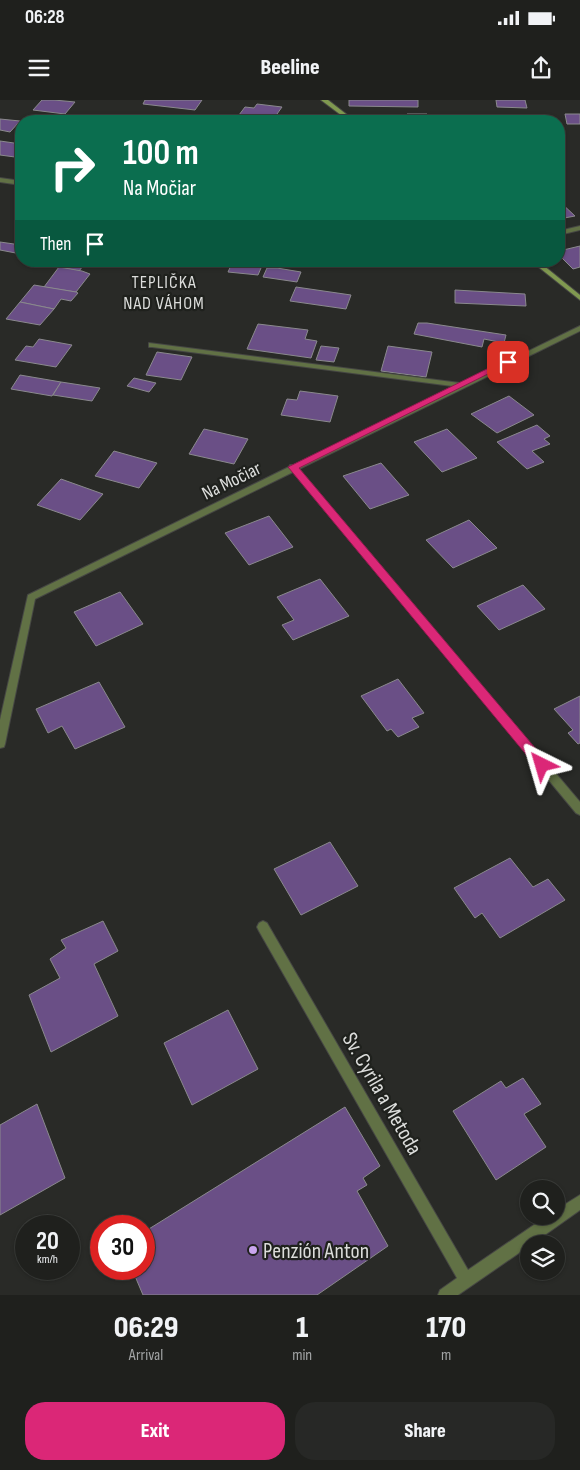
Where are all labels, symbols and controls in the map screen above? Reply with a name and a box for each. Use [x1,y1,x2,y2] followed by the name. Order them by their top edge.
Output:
[25,6,65,29] text: 06:28
[25,54,53,82] icon: menu
[260,54,320,81] text: Beeline
[527,54,555,82] icon: share
[123,132,199,175] text: 100 m
[40,135,105,200] icon: right
[123,175,196,202] text: Na Močiar
[81,230,109,258] icon: arrive
[40,233,71,256] text: Then
[123,272,205,314] district label: TEPLIČKA NAD VÁHOM
[487,341,529,383] pin
[494,348,522,376] icon: arrive
[198,457,266,506] street label: Na Močiar
[515,738,567,790] position arrow
[336,1028,428,1160] street label: Sv. Cyrila a Metoda
[520,1180,565,1280] map controls
[520,1180,565,1225] button: search
[90,1215,155,1280] speed limit sign: 30
[36,1226,59,1257] text: 20
[520,1235,565,1280] button: layers
[263,1238,369,1265] place label: Penzión Anton
[247,1244,259,1256] marker: Penzión Anton
[37,1252,58,1267] text: km/h
[114,1310,178,1346] text: 06:29
[296,1310,308,1346] text: 1
[426,1310,466,1346] text: 170
[129,1346,163,1365] text: Arrival
[292,1346,312,1365] text: min
[441,1346,451,1365] text: m
[25,1402,285,1460] button: Exit
[295,1402,555,1460] button: Share

